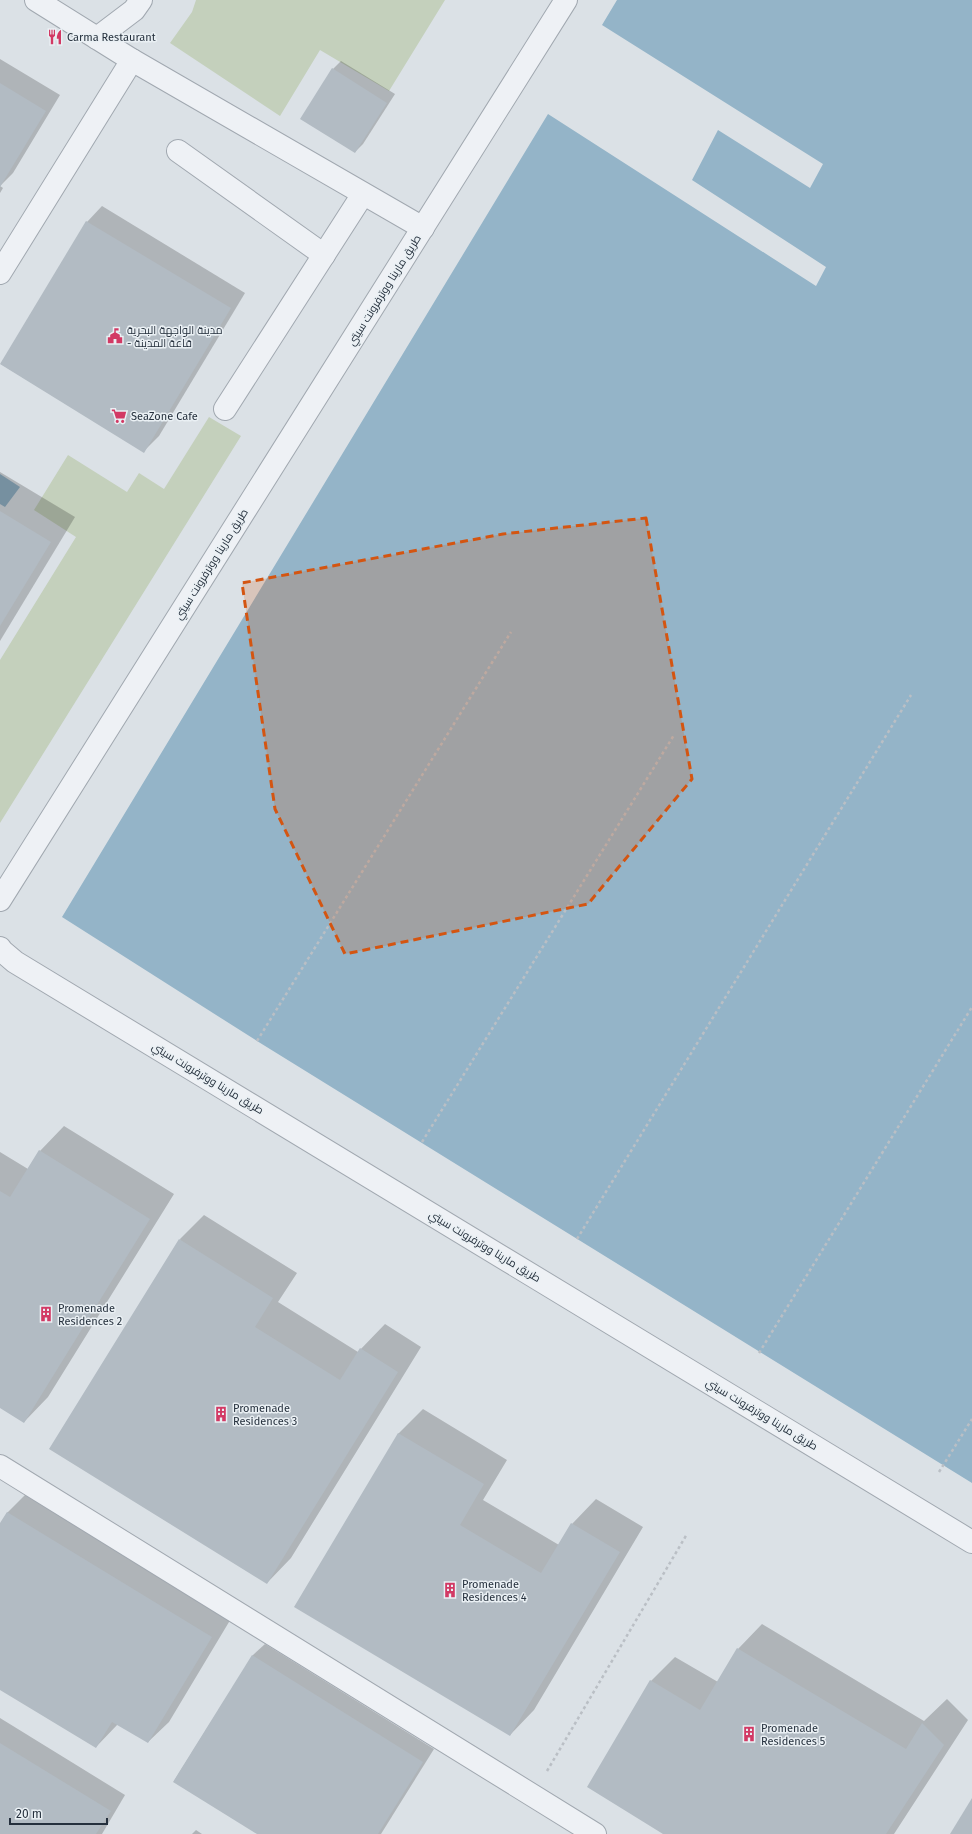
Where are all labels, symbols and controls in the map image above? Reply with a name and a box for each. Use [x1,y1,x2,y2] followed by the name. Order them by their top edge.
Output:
[46,28,64,46] restaurant icon: Carma Restaurant
[67,31,156,44] place label: Carma Restaurant
[345,233,426,349] street label: طريق مارينا ووترفرونت سيتي
[127,324,223,350] place label: مدينة الواجهة البحرية - قاعة المدينة
[106,327,124,345] public building icon: مدينة الواجهة البحرية - قاعة المدينة
[110,407,128,425] supermarket icon: SeaZone Cafe
[131,410,198,423] place label: SeaZone Cafe
[172,507,253,623] street label: طريق مارينا ووترفرونت سيتي
[148,1040,266,1119] street label: طريق مارينا ووترفرونت سيتي
[425,1208,543,1287] street label: طريق مارينا ووترفرونت سيتي
[58,1302,122,1328] place label: Promenade Residences 2
[37,1305,55,1323] building icon: Promenade Residences 2
[702,1376,820,1455] street label: طريق مارينا ووترفرونت سيتي
[233,1402,297,1428] place label: Promenade Residences 3
[212,1405,230,1423] building icon: Promenade Residences 3
[462,1578,527,1604] place label: Promenade Residences 4
[441,1581,459,1599] building icon: Promenade Residences 4
[761,1722,826,1748] place label: Promenade Residences 5
[740,1725,758,1743] building icon: Promenade Residences 5
[10,1800,107,1826] scale bar
[16,1807,42,1821] text: 20 m

